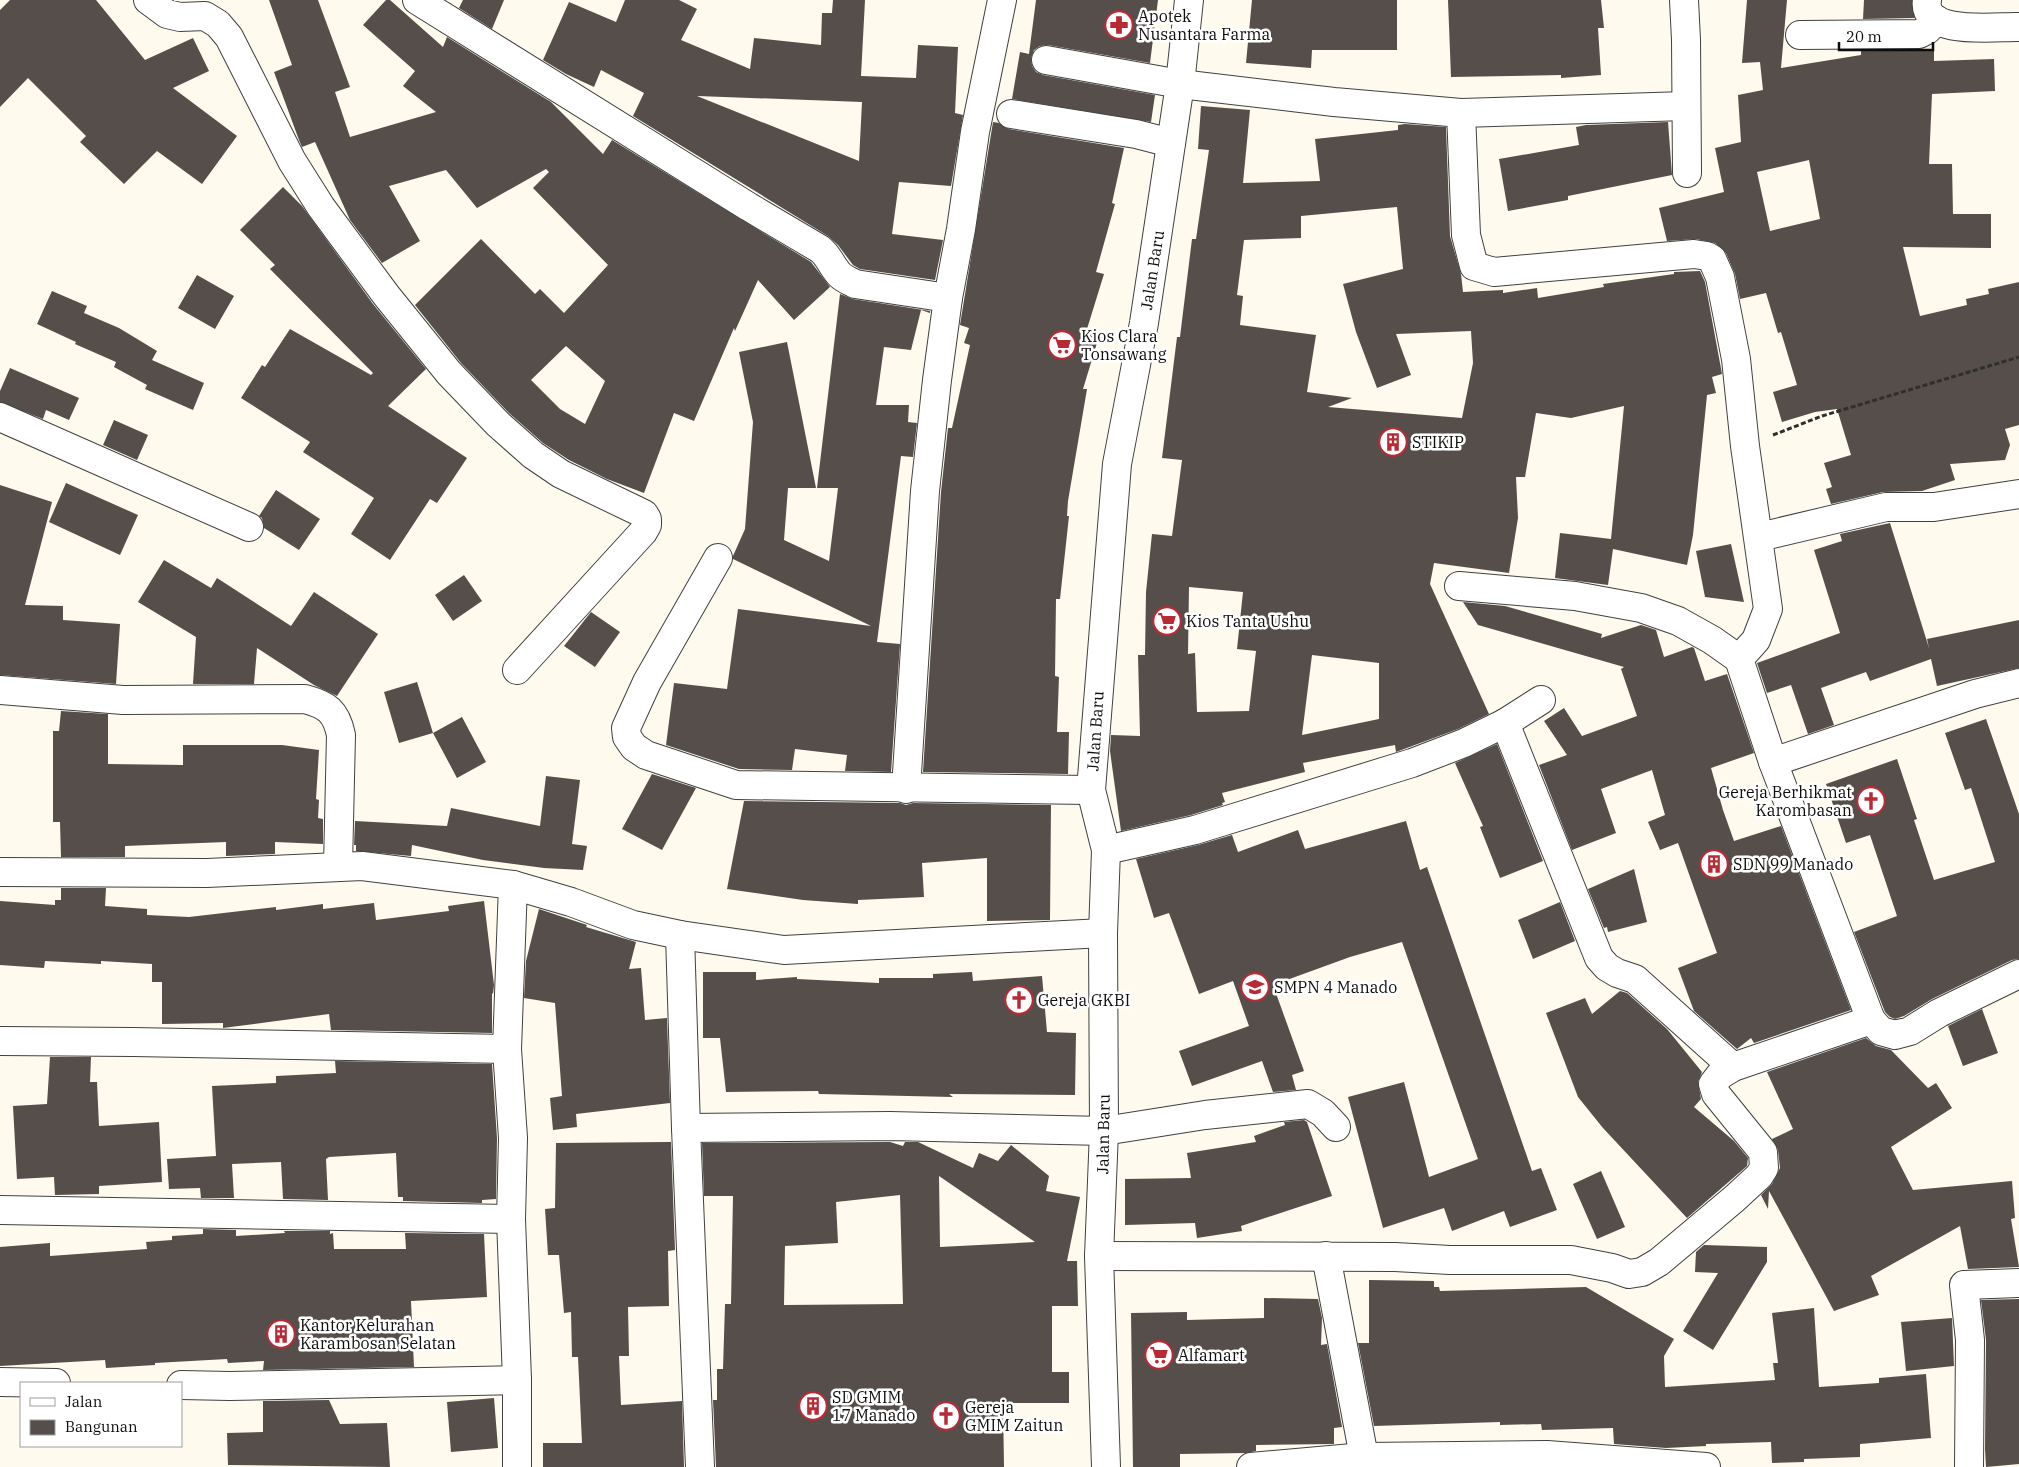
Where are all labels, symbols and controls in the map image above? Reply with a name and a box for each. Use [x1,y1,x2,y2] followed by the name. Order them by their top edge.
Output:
[1138,6,1270,44] place label: Apotek Nusantara Farma
[1104,10,1134,40] pharmacy icon: Apotek Nusantara Farma
[1839,20,1933,52] scale bar
[1846,27,1882,46] text: 20 m
[1136,229,1168,311] street label: Jalan Baru
[1081,326,1167,364] place label: Kios Clara Tonsawang
[1047,330,1077,360] supermarket icon: Kios Clara Tonsawang
[1378,427,1408,457] building icon: STIKIP
[1412,432,1464,452] place label: STIKIP
[1152,606,1182,636] supermarket icon: Kios Tanta Ushu
[1186,611,1309,631] place label: Kios Tanta Ushu
[1082,690,1108,772] street label: Jalan Baru
[1719,782,1852,820] place label: Gereja Berhikmat Karombasan
[1856,786,1886,816] church icon: Gereja Berhikmat Karombasan
[1699,849,1729,879] building icon: SDN 99 Manado
[1733,854,1853,874] place label: SDN 99 Manado
[1240,972,1270,1002] school or university icon: SMPN 4 Manado
[1274,977,1397,997] place label: SMPN 4 Manado
[1004,985,1034,1015] church icon: Gereja GKBI
[1038,990,1130,1010] place label: Gereja GKBI
[1092,1094,1114,1174] street label: Jalan Baru
[300,1315,456,1353] place label: Kantor Kelurahan Karambosan Selatan
[266,1319,296,1349] building icon: Kantor Kelurahan Karambosan Selatan
[1144,1340,1174,1370] supermarket icon: Alfamart
[1178,1345,1245,1365] place label: Alfamart
[20,1382,182,1447] legend
[832,1387,915,1425] place label: SD GMIM 17 Manado
[798,1391,828,1421] building icon: SD GMIM 17 Manado
[65,1392,103,1411] text: Jalan
[965,1397,1063,1435] place label: Gereja GMIM Zaitun
[931,1401,961,1431] church icon: Gereja GMIM Zaitun
[65,1417,138,1436] text: Bangunan

